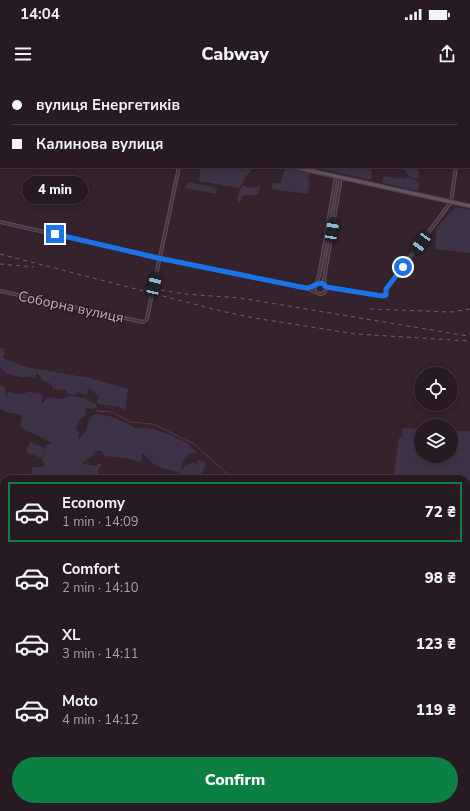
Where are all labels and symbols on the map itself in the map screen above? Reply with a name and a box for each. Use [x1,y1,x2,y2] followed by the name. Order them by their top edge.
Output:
[22,176,88,204] callout: 4 min
[324,217,340,243] car
[46,225,64,243] route end
[409,230,433,256] car
[394,258,412,276] route start
[145,272,163,298] car
[16,287,126,327] street label: Соборна вулиця

